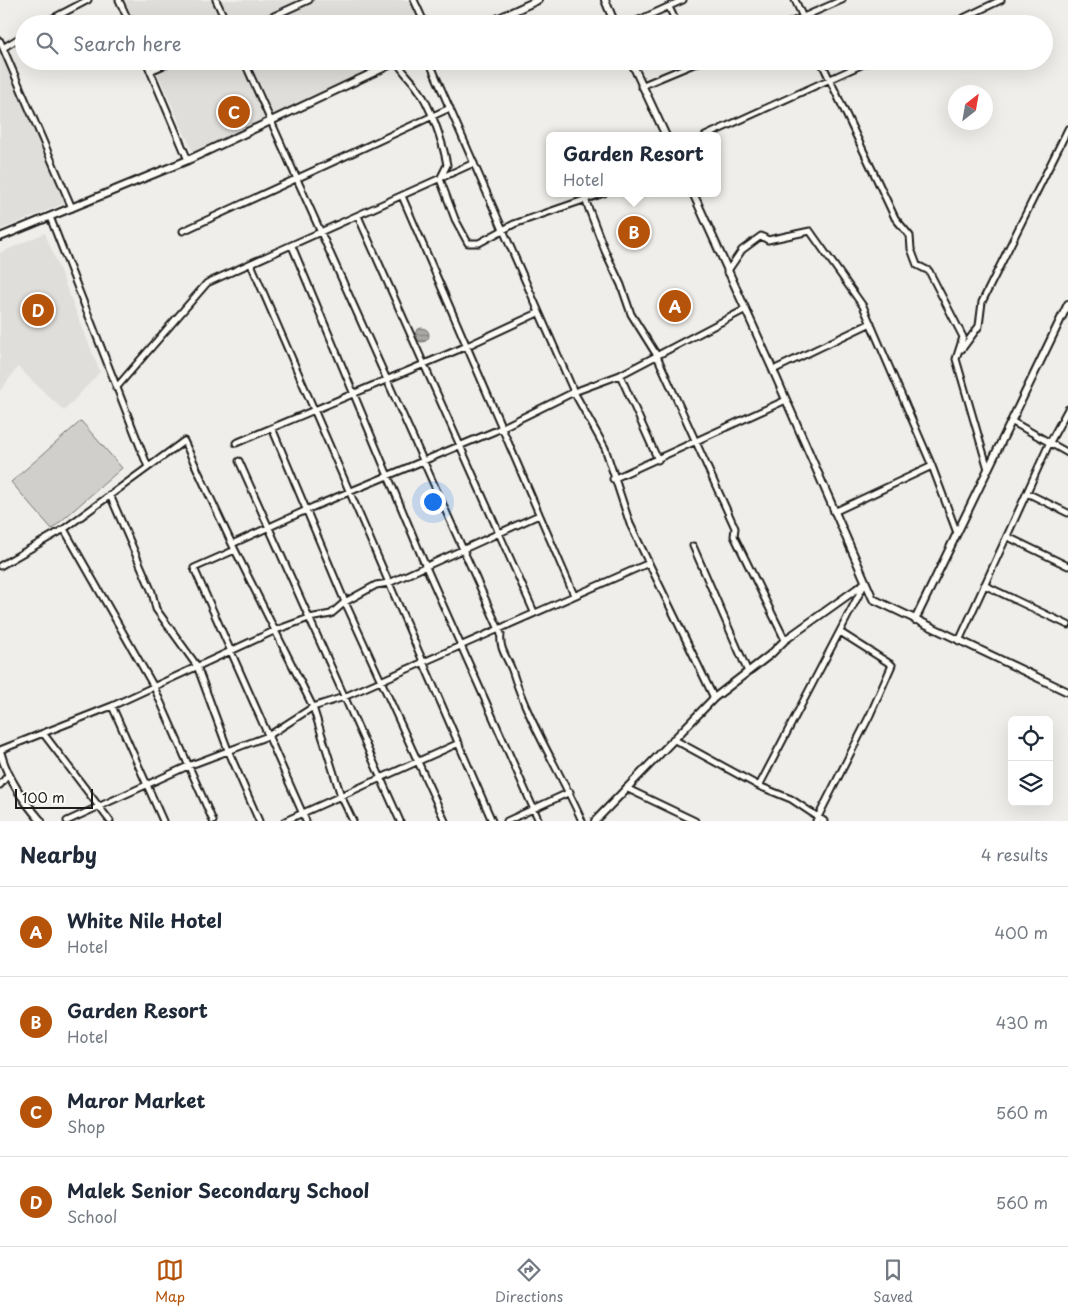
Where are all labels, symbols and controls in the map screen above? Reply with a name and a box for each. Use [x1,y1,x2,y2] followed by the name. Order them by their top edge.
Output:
[15,15,1053,70] search box
[33,29,61,57] icon: search
[73,29,182,57] text: Search here
[948,85,993,130] north arrow
[218,93,250,131] pin: C
[546,132,721,197] popup
[563,139,704,167] text: Garden Resort
[563,167,604,191] text: Hotel
[618,213,650,251] pin: B
[659,287,691,325] pin: A
[22,291,54,329] pin: D
[420,489,446,515] your location
[1008,716,1053,806] map controls
[1008,716,1053,761] button: locate
[1008,761,1053,806] button: layers
[15,786,92,809] scale bar
[22,787,65,808] text: 100 m
[20,838,97,870] text: Nearby
[981,842,1048,866] text: 4 results
[67,906,222,934] text: White Nile Hotel
[30,920,42,944] text: A
[995,920,1048,944] text: 400 m
[67,934,108,958] text: Hotel
[67,996,208,1024] text: Garden Resort
[31,1010,41,1034] text: B
[996,1010,1048,1034] text: 430 m
[67,1024,108,1048] text: Hotel
[67,1086,206,1114] text: Maror Market
[30,1100,42,1124] text: C
[996,1100,1048,1124] text: 560 m
[67,1114,105,1138] text: Shop
[67,1176,369,1204] text: Malek Senior Secondary School
[30,1190,42,1214] text: D
[996,1190,1048,1214] text: 560 m
[67,1204,117,1228] text: School
[155,1256,185,1307] tab: Map
[495,1256,563,1307] tab: Directions
[873,1256,913,1307] tab: Saved

